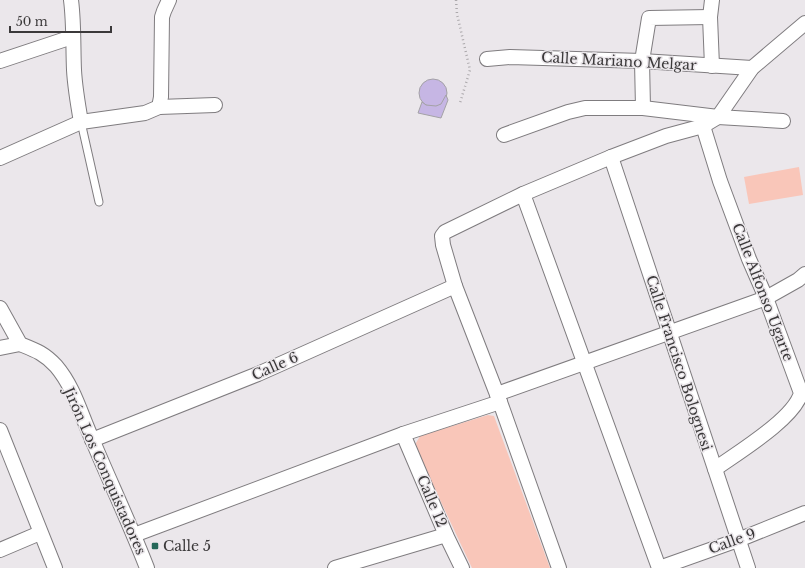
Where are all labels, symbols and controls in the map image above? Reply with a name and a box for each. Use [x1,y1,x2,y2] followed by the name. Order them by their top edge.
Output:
[10,8,111,34] scale bar
[16,14,48,29] text: 50 m
[541,48,697,74] street label: Calle Mariano Melgar
[728,220,798,364] street label: Calle Alfonso Ugarte
[642,273,716,453] street label: Calle Francisco Bolognesi
[249,348,301,384] street label: Calle 6
[59,383,150,558] street label: Jirón Los Conquistadores
[413,472,451,530] street label: Calle 12
[706,524,758,558] street label: Calle 9
[163,537,211,555] place label: Calle 5
[150,541,160,551] marker: Calle 5

